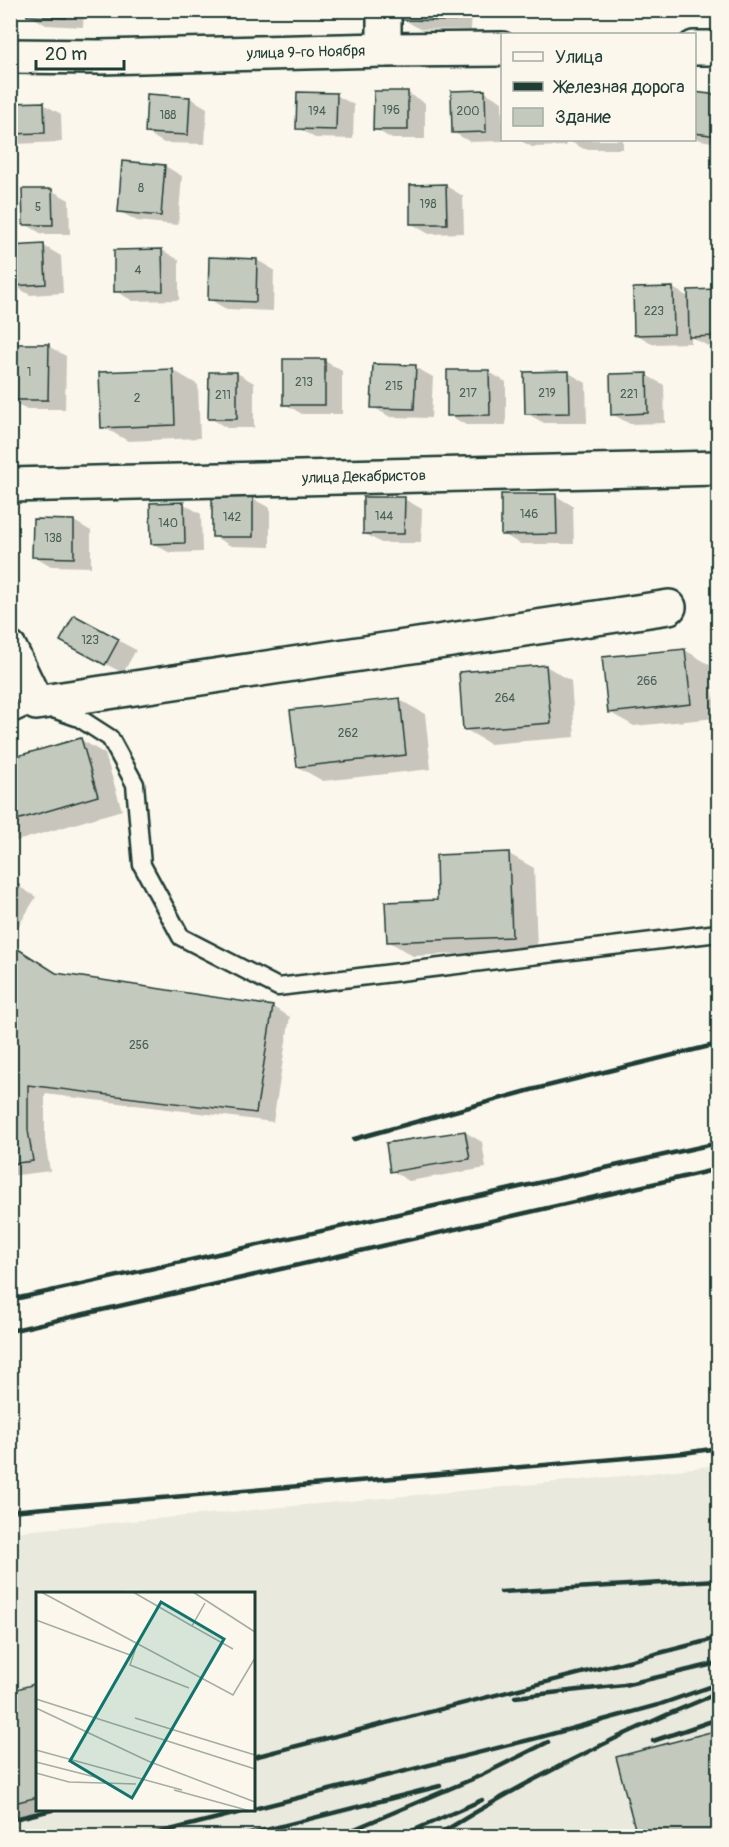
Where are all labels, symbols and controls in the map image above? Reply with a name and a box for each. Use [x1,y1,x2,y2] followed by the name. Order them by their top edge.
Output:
[36,33,124,71] scale bar
[501,33,696,141] legend
[245,41,365,63] street label: улица 9-го Ноября
[45,43,87,66] text: 20 m
[555,46,603,69] text: Улица
[552,76,685,99] text: Железная дорога
[382,103,400,118] house number: 196
[308,104,326,119] house number: 194
[456,104,480,119] house number: 200
[555,106,611,129] text: Здание
[160,108,176,123] house number: 188
[138,181,144,196] house number: 8
[420,197,436,212] house number: 198
[35,200,41,215] house number: 5
[135,263,142,278] house number: 4
[644,304,664,319] house number: 223
[27,365,31,380] house number: 1
[295,375,313,390] house number: 213
[385,379,403,394] house number: 215
[459,386,478,401] house number: 217
[538,386,556,401] house number: 219
[620,387,638,402] house number: 221
[215,388,231,403] house number: 211
[134,391,141,406] house number: 2
[301,466,426,488] street label: улица Декабристов
[520,507,538,522] house number: 146
[375,509,393,524] house number: 144
[223,510,241,525] house number: 142
[158,516,178,531] house number: 140
[44,531,62,546] house number: 138
[81,633,99,648] house number: 123
[637,674,657,689] house number: 266
[495,691,515,706] house number: 264
[338,726,358,741] house number: 262
[129,1038,149,1053] house number: 256
[36,1592,255,1811] inset map

